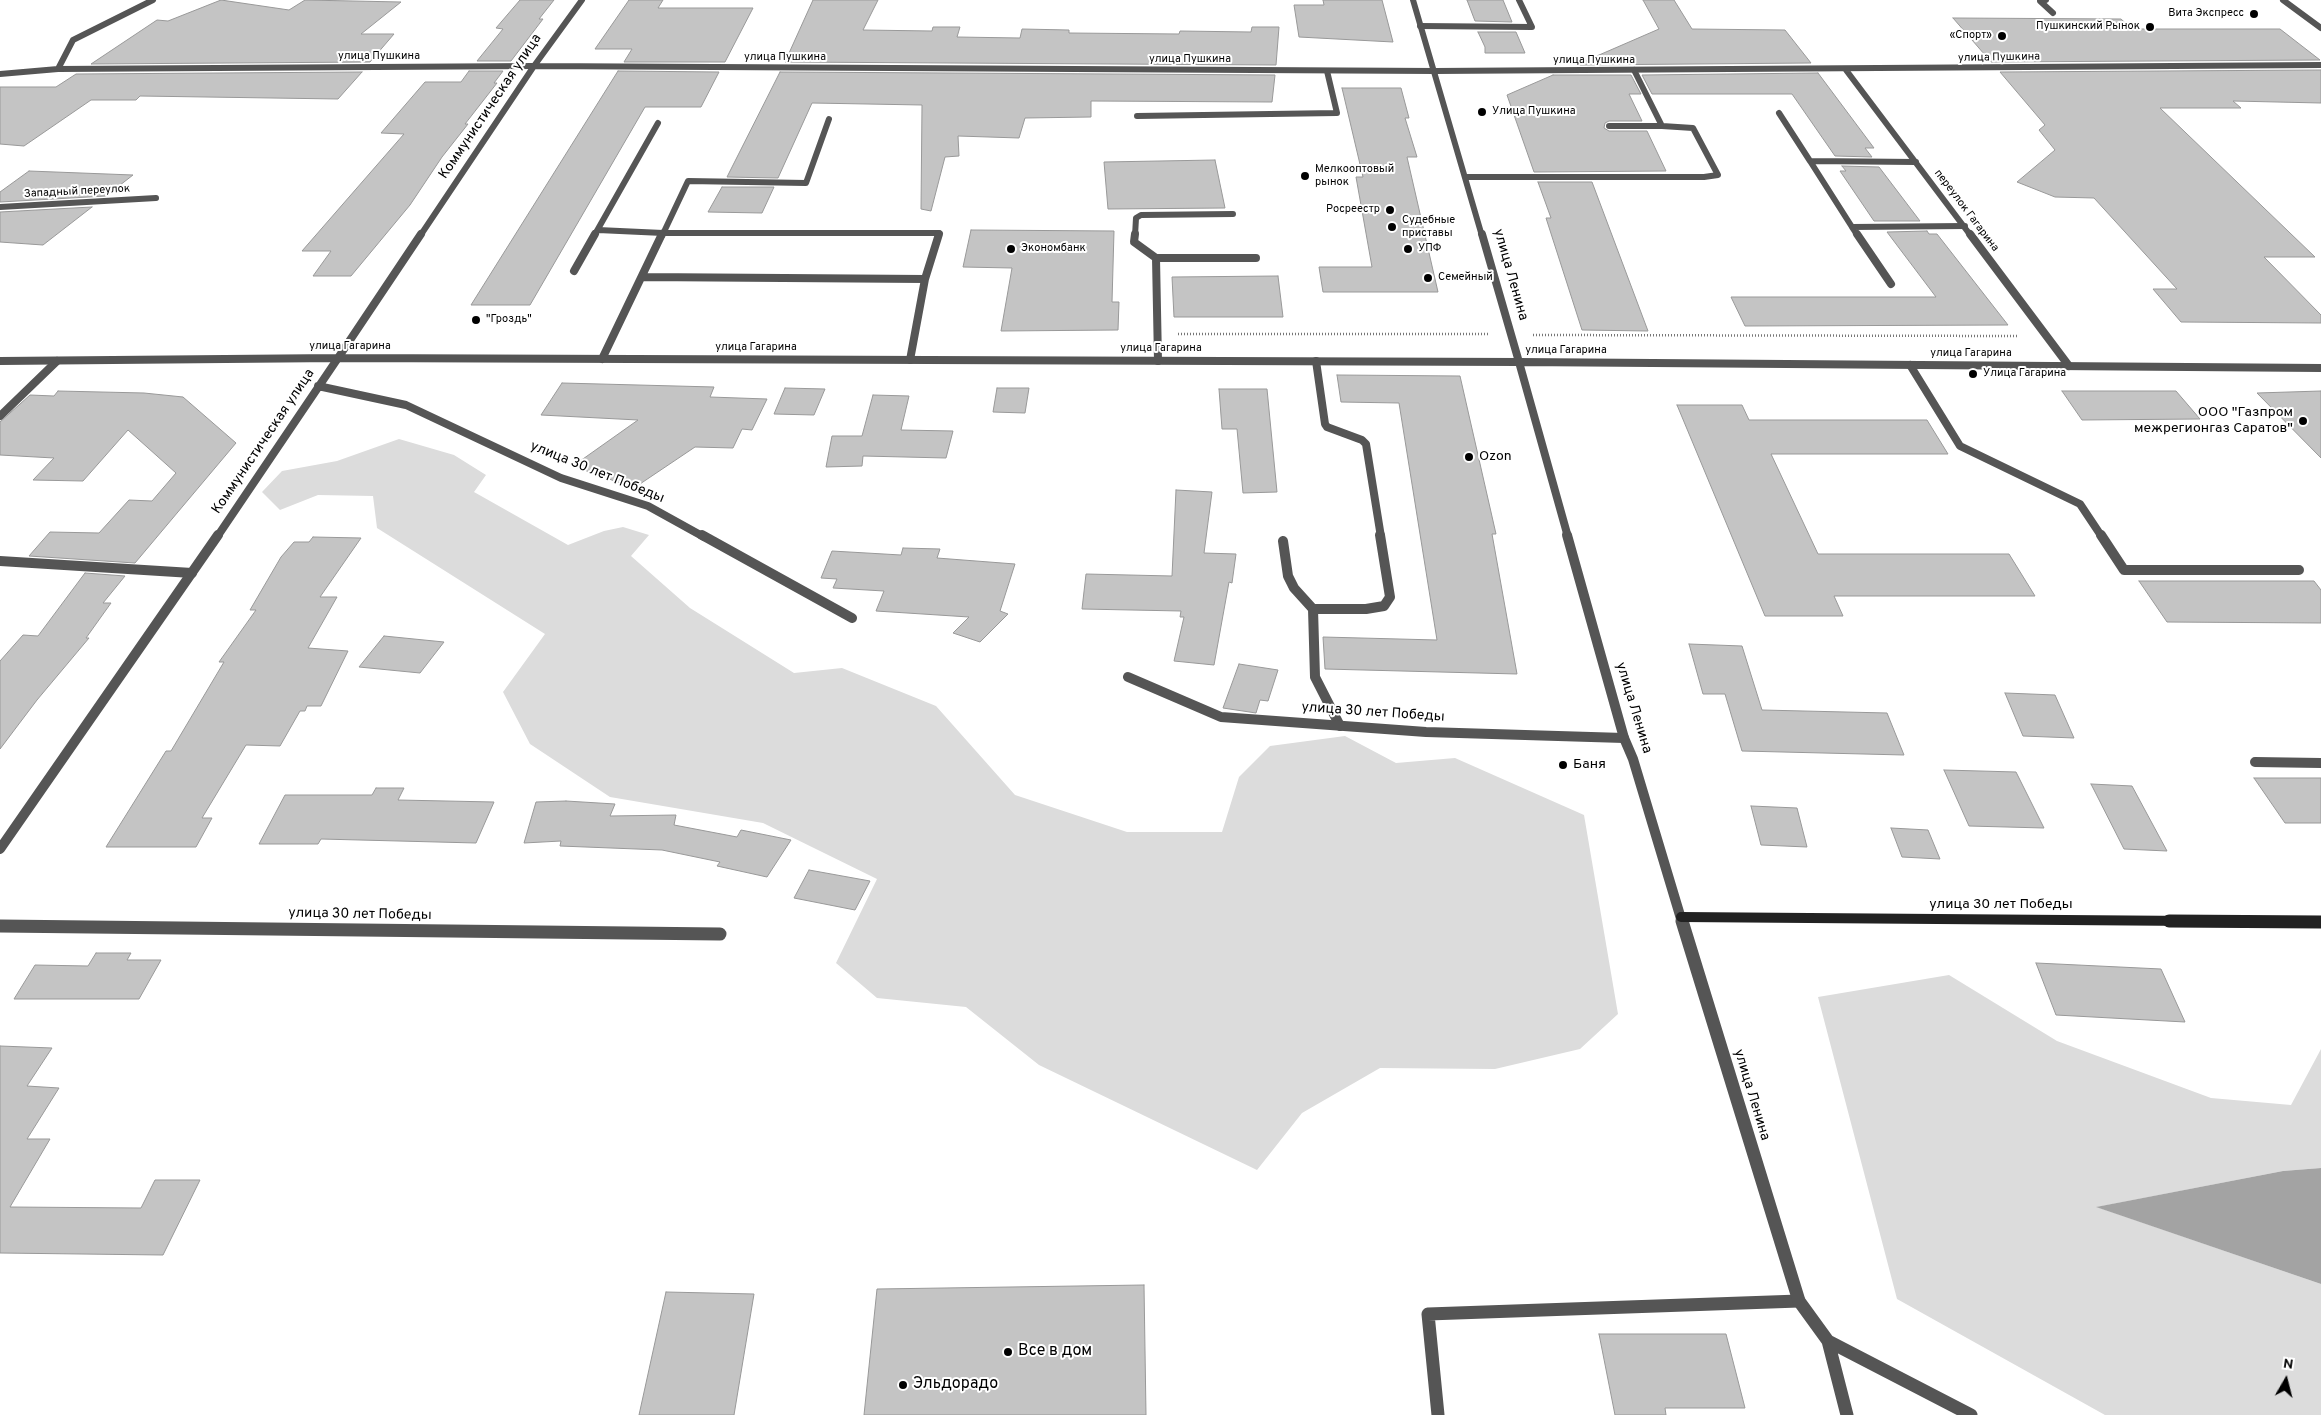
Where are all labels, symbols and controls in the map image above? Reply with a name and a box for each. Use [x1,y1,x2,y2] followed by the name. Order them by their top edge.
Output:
[2168,7,2244,21] place label: Вита Экспресс
[2248,8,2260,20] marker: Вита Экспресс
[2036,20,2140,34] place label: Пушкинский Рынок
[2144,21,2156,33] marker: Пушкинский Рынок
[1949,29,1992,43] place label: «Спорт»
[1996,30,2008,42] marker: «Спорт»
[436,31,546,183] street label: Коммунистическая улица
[338,50,420,64] street label: улица Пушкина
[744,51,826,65] street label: улица Пушкина
[1958,51,2040,65] street label: улица Пушкина
[1149,53,1231,67] street label: улица Пушкина
[1553,54,1635,68] street label: улица Пушкина
[1492,105,1575,119] place label: Улица Пушкина
[1476,106,1488,118] marker: Улица Пушкина
[1315,163,1394,189] place label: Мелкооптовый рынок
[1931,167,2001,255] street label: переулок Гагарина
[1299,170,1311,182] marker: Мелкооптовый рынок
[24,183,130,201] street label: Западный переулок
[1326,203,1380,217] place label: Росреестр
[1384,204,1396,216] marker: Росреестр
[1402,214,1455,240] place label: Судебные приставы
[1386,221,1398,233] marker: Судебные приставы
[1489,227,1531,323] street label: улица Ленина
[1021,242,1086,256] place label: Экономбанк
[1418,242,1441,256] place label: УПФ
[1005,243,1017,255] marker: Экономбанк
[1402,243,1414,255] marker: УПФ
[1438,271,1493,285] place label: Семейный
[1422,272,1434,284] marker: Семейный
[486,313,532,327] place label: "Гроздь"
[470,314,482,326] marker: "Гроздь"
[309,340,391,354] street label: улица Гагарина
[715,341,797,355] street label: улица Гагарина
[1120,342,1202,356] street label: улица Гагарина
[1525,344,1607,358] street label: улица Гагарина
[1930,347,2012,361] street label: улица Гагарина
[209,366,319,518] street label: Коммунистическая улица
[1983,367,2066,381] place label: Улица Гагарина
[1967,368,1979,380] marker: Улица Гагарина
[2134,405,2293,438] place label: ООО "Газпром межрегионгаз Саратов"
[2297,415,2309,427] marker: ООО "Газпром межрегионгаз Саратов"
[527,438,667,508] street label: улица 30 лет Победы
[1479,449,1512,465] place label: Ozon
[1463,451,1475,463] marker: Ozon
[1611,660,1655,756] street label: улица Ленина
[1301,700,1445,726] street label: улица 30 лет Победы
[1573,757,1606,773] place label: Баня
[1557,759,1569,771] marker: Баня
[1929,897,2073,913] street label: улица 30 лет Победы
[288,905,432,925] street label: улица 30 лет Победы
[1729,1047,1773,1143] street label: улица Ленина
[1018,1342,1092,1362] place label: Все в дом
[1002,1346,1014,1358] marker: Все в дом
[2261,1355,2311,1405] north arrow
[2282,1356,2294,1374] text: N
[913,1375,998,1395] place label: Эльдорадо
[897,1379,909,1391] marker: Эльдорадо

